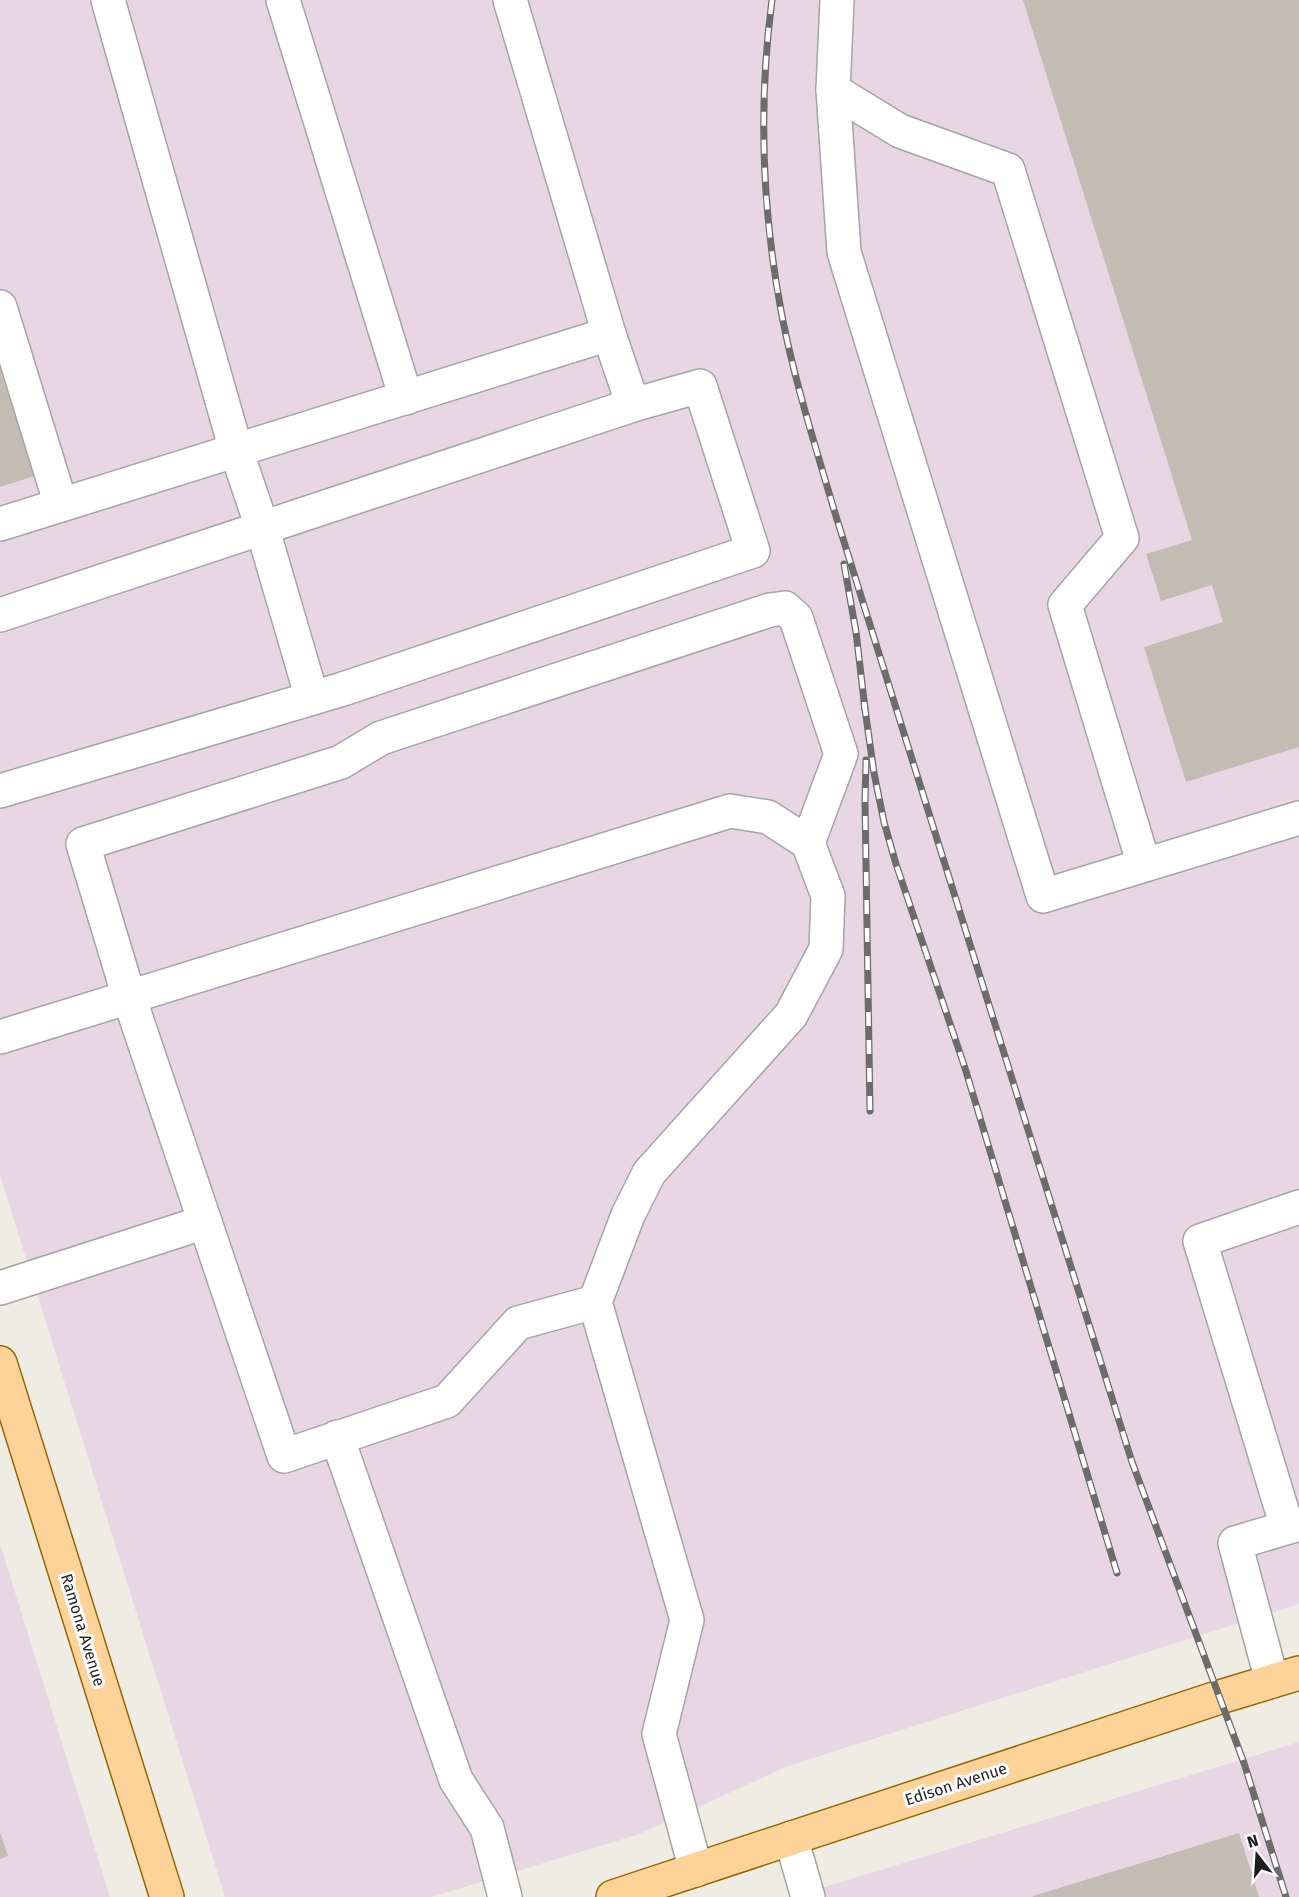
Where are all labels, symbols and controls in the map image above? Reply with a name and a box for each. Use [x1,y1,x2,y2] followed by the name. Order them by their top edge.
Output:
[57,1571,109,1689] street label: Ramona Avenue
[903,1759,1009,1809] street label: Edison Avenue
[1227,1825,1287,1885] north arrow
[1245,1830,1261,1852] text: N

